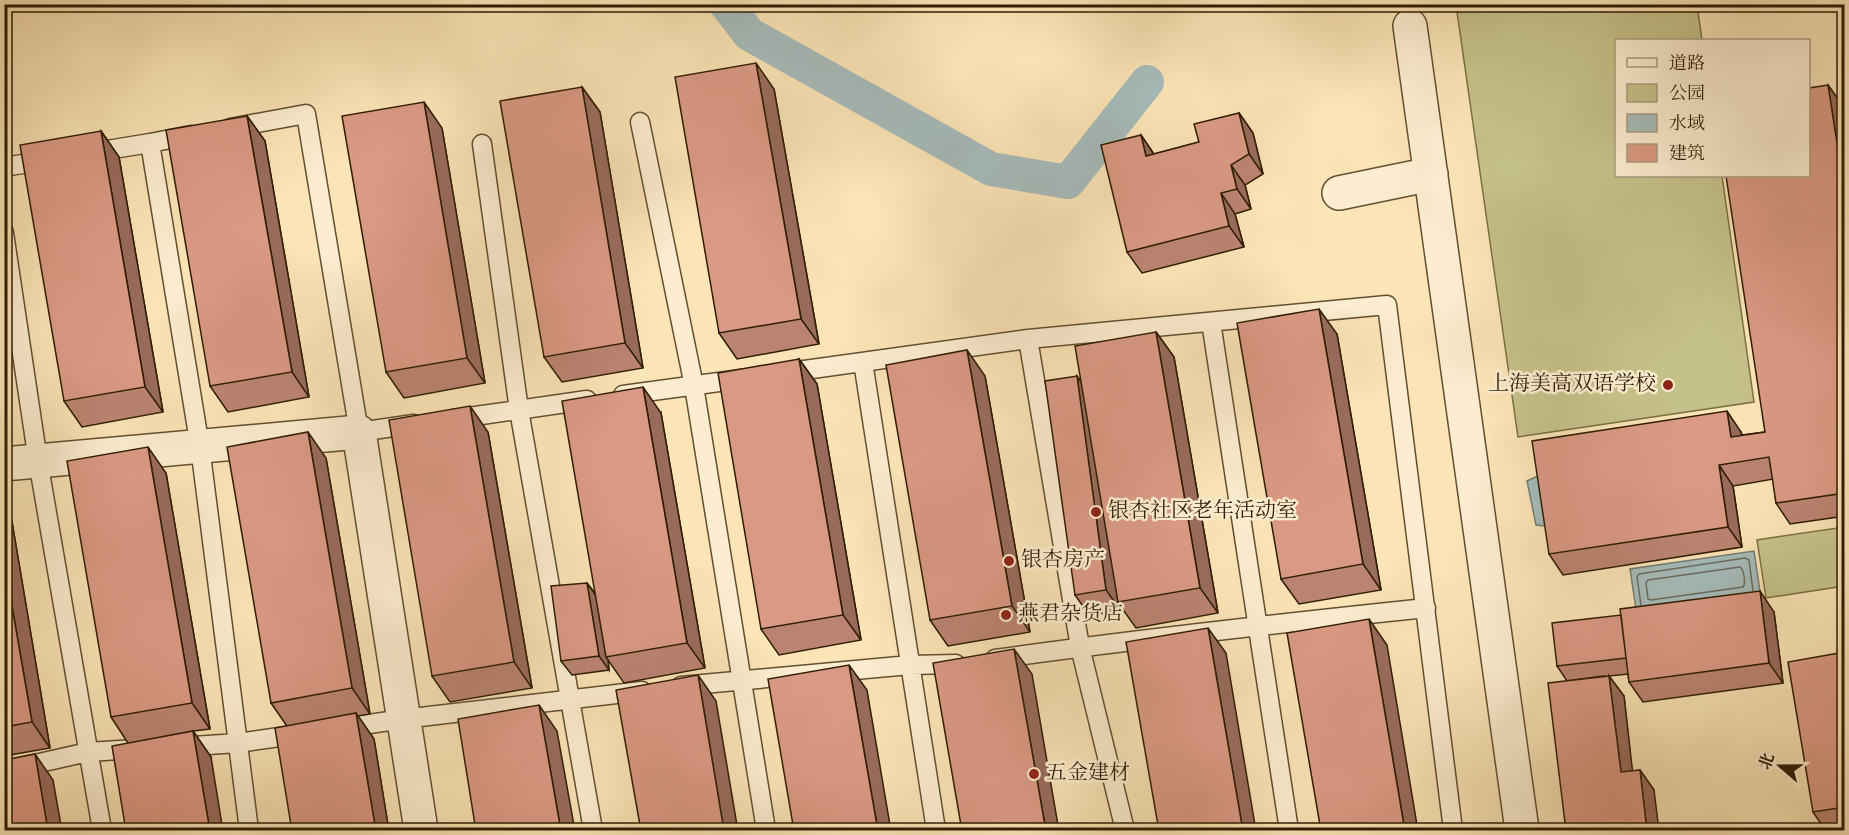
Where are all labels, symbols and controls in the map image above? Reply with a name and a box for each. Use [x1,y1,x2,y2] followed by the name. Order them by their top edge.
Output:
[1615,39,1810,177] legend
[1669,52,1705,78] text: 道路
[1669,82,1705,108] text: 公园
[1669,112,1705,138] text: 水域
[1669,142,1705,168] text: 建筑
[1488,370,1656,400] place label: 上海美高双语学校
[1661,378,1675,392] marker: 上海美高双语学校
[1108,497,1297,527] place label: 银杏社区老年活动室
[1089,505,1103,519] marker: 银杏社区老年活动室
[1021,546,1105,576] place label: 银杏房产
[1002,554,1016,568] marker: 银杏房产
[1018,600,1123,630] place label: 燕君杂货店
[999,608,1013,622] marker: 燕君杂货店
[1750,736,1810,796] north arrow
[1755,750,1782,773] text: 北
[1046,759,1130,789] place label: 五金建材
[1027,767,1041,781] marker: 五金建材

